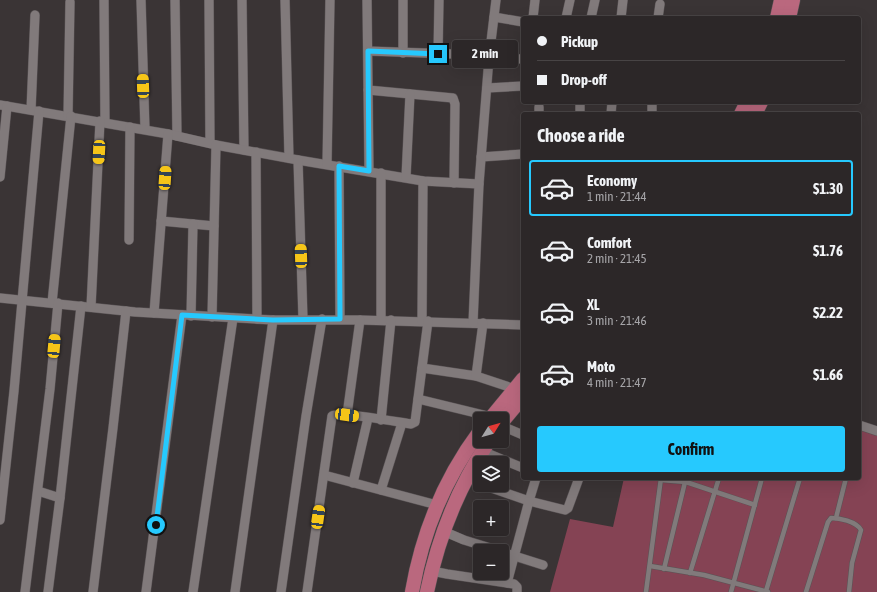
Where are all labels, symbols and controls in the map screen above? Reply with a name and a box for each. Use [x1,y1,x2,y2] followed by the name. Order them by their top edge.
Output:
[561,33,598,50] text: Pickup
[452,40,518,68] callout: 2 min
[429,45,447,63] route end
[472,46,498,61] text: 2 min
[561,71,607,88] text: Drop-off
[137,74,149,98] car
[537,125,625,146] text: Choose a ride
[92,140,106,164] car
[158,166,172,190] car
[539,170,575,206] icon: car
[587,172,637,189] text: Economy
[813,180,843,197] text: $1.30
[587,189,647,204] text: 1 min · 21:44
[539,232,575,268] icon: car
[587,234,631,251] text: Comfort
[813,242,843,259] text: $1.76
[295,244,307,268] car
[587,251,647,266] text: 2 min · 21:45
[539,294,575,330] icon: car
[587,296,600,313] text: XL
[813,304,843,321] text: $2.22
[587,313,647,328] text: 3 min · 21:46
[47,334,61,358] car
[539,356,575,392] icon: car
[587,358,615,375] text: Moto
[813,366,843,383] text: $1.66
[587,375,647,390] text: 4 min · 21:47
[334,407,360,423] car
[473,412,509,448] north arrow
[473,412,509,580] map controls
[537,426,845,472] button: Confirm
[473,456,509,492] button: layers
[473,500,509,536] button: +
[310,504,326,530] car
[147,516,165,534] route start
[473,544,509,580] button: −

